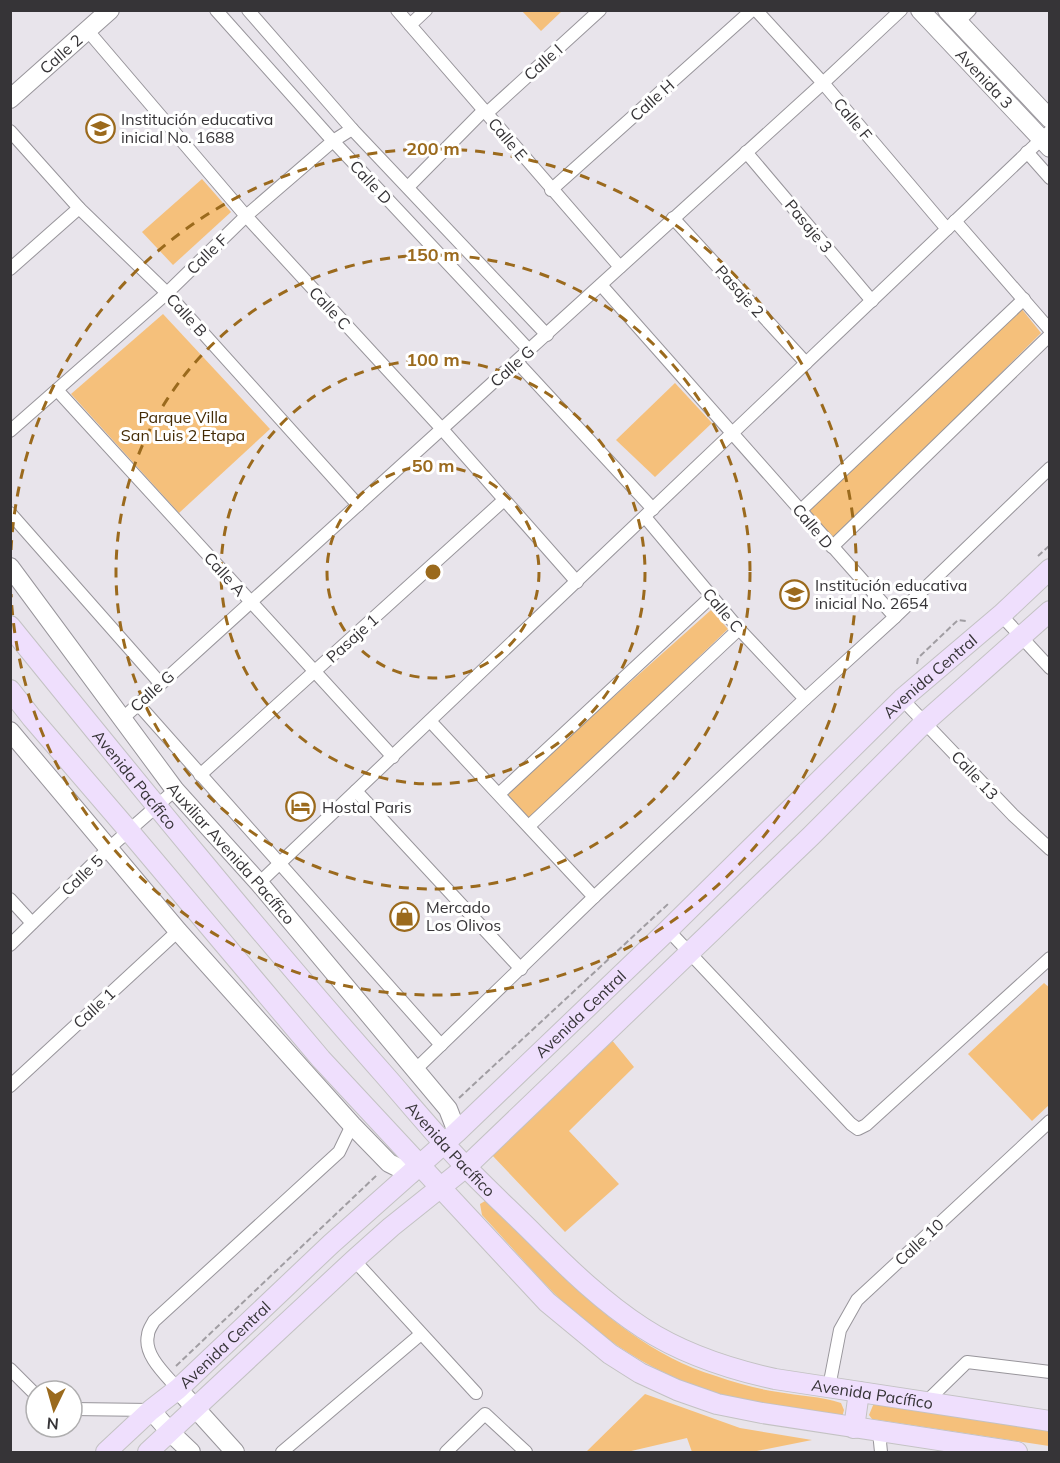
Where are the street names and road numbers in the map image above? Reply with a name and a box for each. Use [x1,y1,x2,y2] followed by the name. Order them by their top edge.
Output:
[35,30,86,78] street label: Calle 2
[520,40,566,84] street label: Calle I
[952,44,1017,112] street label: Avenida 3
[626,75,678,125] street label: Calle H
[829,94,877,144] street label: Calle F
[484,113,532,165] street label: Calle E
[346,156,396,208] street label: Calle D
[781,195,837,257] street label: Pasaje 3
[182,230,232,278] street label: Calle F
[711,261,769,321] street label: Pasaje 2
[305,282,355,334] street label: Calle C
[162,289,212,341] street label: Calle B
[486,341,538,391] street label: Calle G
[788,499,838,553] street label: Calle D
[200,548,250,600] street label: Calle A
[699,584,747,636] street label: Calle C
[322,609,382,667] street label: Pasaje 1
[878,630,981,722] street label: Avenida Central
[126,666,178,716] street label: Calle G
[88,726,182,833] street label: Avenida Pacífico
[947,746,1003,804] street label: Calle 13
[163,778,299,928] street label: Auxiliar Avenida Pacífico
[57,850,107,900] street label: Calle 5
[531,966,630,1062] street label: Avenida Central
[69,984,119,1032] street label: Calle 1
[402,1097,500,1201] street label: Avenida Pacífico
[890,1214,948,1270] street label: Calle 10
[175,1297,274,1393] street label: Avenida Central
[810,1375,934,1413] street label: Avenida Pacífico

